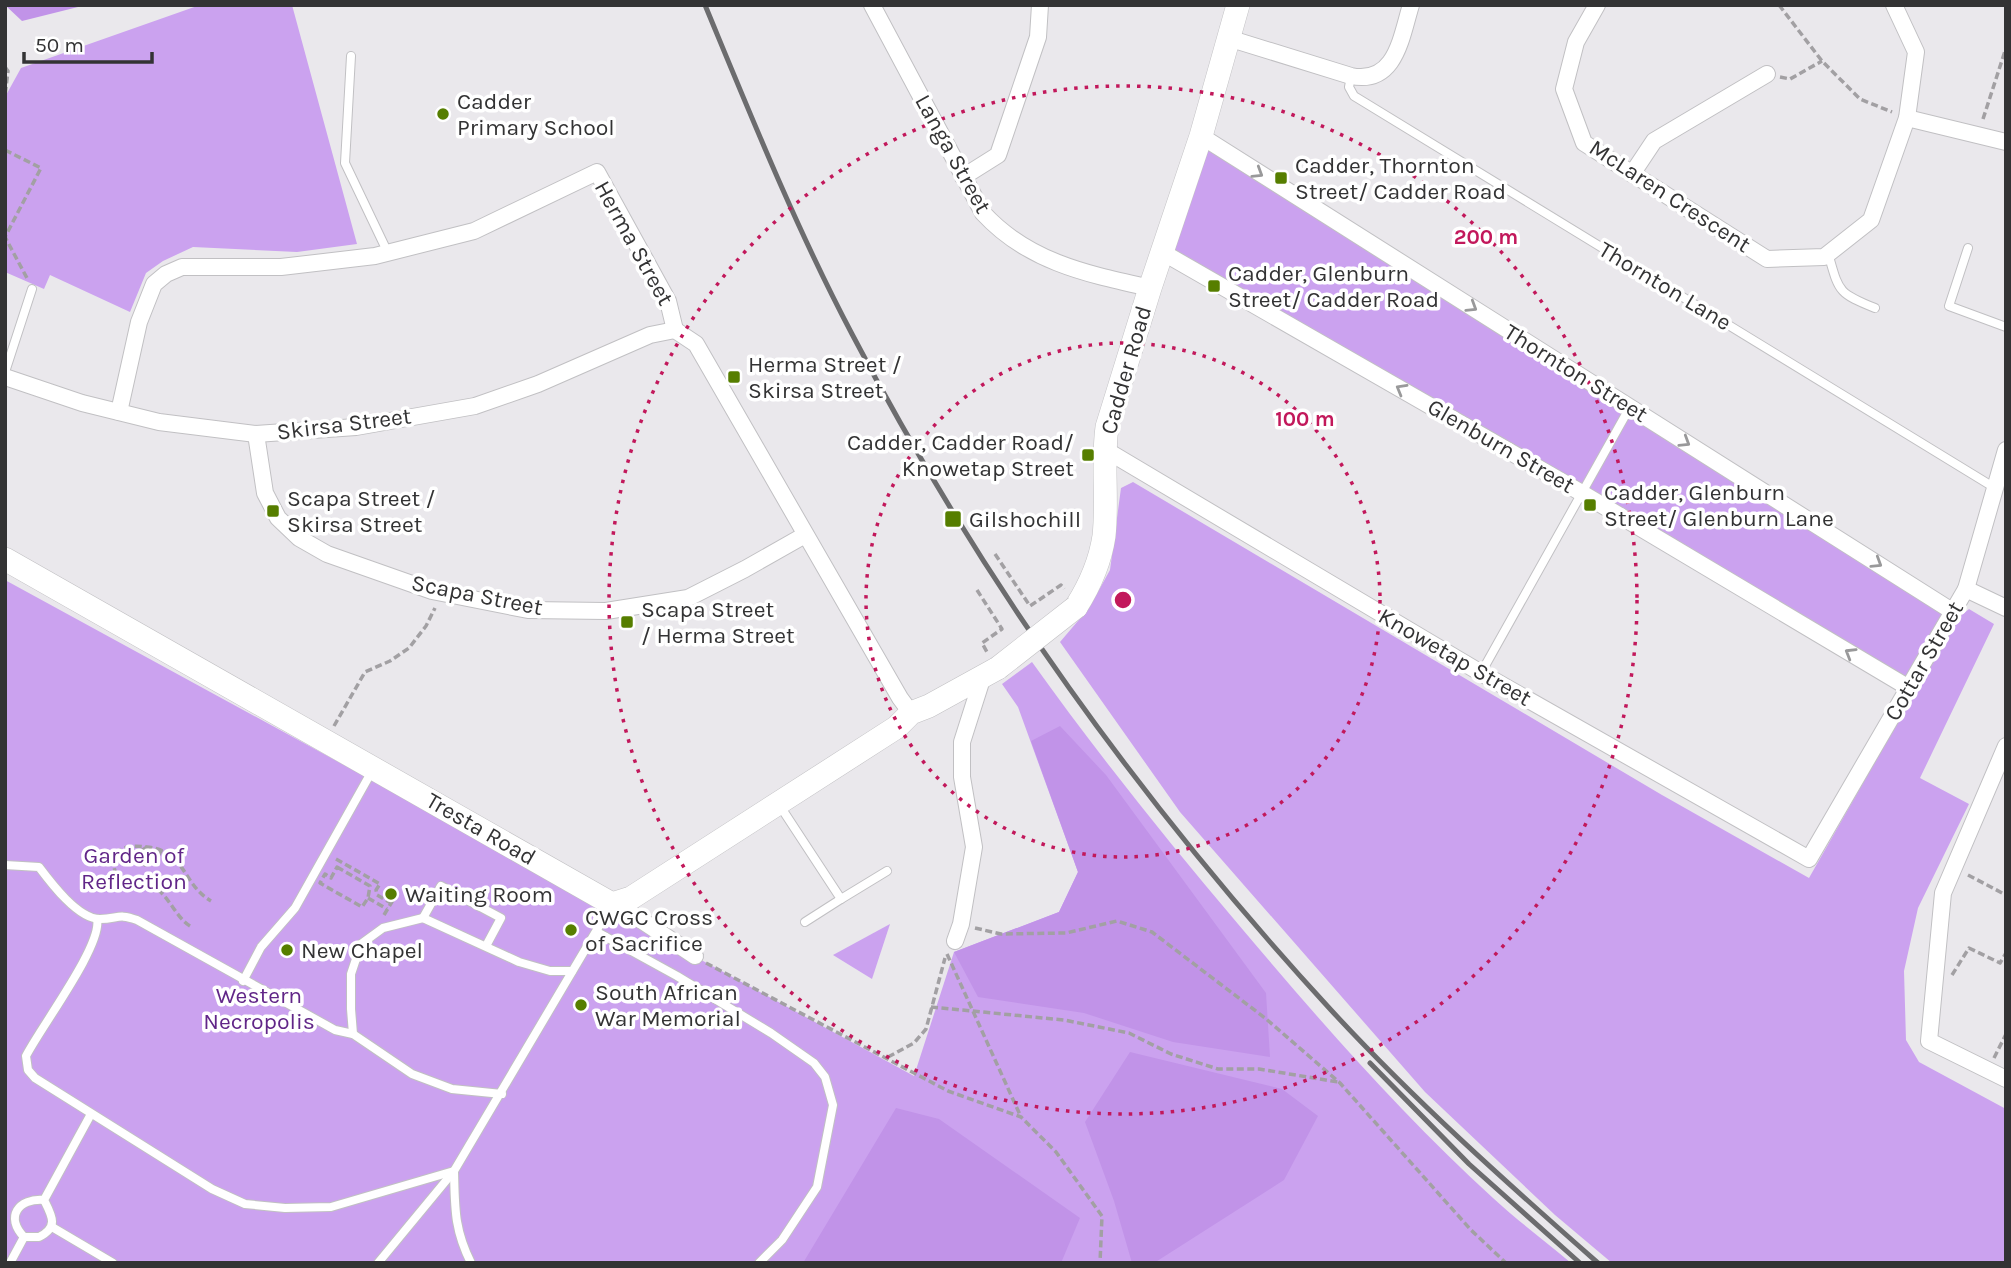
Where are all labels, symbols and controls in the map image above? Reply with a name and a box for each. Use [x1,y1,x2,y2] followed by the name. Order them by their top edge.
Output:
[24,21,152,65] scale bar
[35,33,84,57] text: 50 m
[457,88,615,141] place label: Cadder Primary School
[909,90,997,218] street label: Langa Street
[435,106,451,122] marker: Cadder Primary School
[1584,134,1756,258] street label: McLaren Crescent
[1295,152,1506,205] place label: Cadder, Thornton Street/ Cadder Road
[1251,164,1264,177] one-way arrow
[1273,170,1289,186] marker: Cadder, Thornton Street/ Cadder Road
[589,176,679,310] street label: Herma Street
[1454,225,1518,249] text: 200 m
[1594,236,1736,336] street label: Thornton Lane
[1228,260,1439,313] place label: Cadder, Glenburn Street/ Cadder Road
[1206,278,1222,294] marker: Cadder, Glenburn Street/ Cadder Road
[1464,299,1477,312] one-way arrow
[1095,303,1157,437] street label: Cadder Road
[1499,318,1653,428] street label: Thornton Street
[748,351,902,404] place label: Herma Street / Skirsa Street
[726,369,742,385] marker: Herma Street / Skirsa Street
[1395,384,1408,397] one-way arrow
[1423,393,1580,499] street label: Glenburn Street
[275,402,413,446] street label: Skirsa Street
[1275,407,1335,431] text: 100 m
[847,429,1074,482] place label: Cadder, Cadder Road/ Knowetap Street
[1677,433,1690,446] one-way arrow
[1080,447,1096,463] marker: Cadder, Cadder Road/ Knowetap Street
[1604,479,1834,532] place label: Cadder, Glenburn Street/ Glenburn Lane
[287,485,436,538] place label: Scapa Street / Skirsa Street
[1582,497,1598,513] marker: Cadder, Glenburn Street/ Glenburn Lane
[265,503,281,519] marker: Scapa Street / Skirsa Street
[969,506,1081,533] place label: Gilshochill
[943,509,963,529] marker: Gilshochill
[1869,555,1882,568] one-way arrow
[409,569,545,621] street label: Scapa Street
[1111,588,1135,612] centre of rings
[641,596,795,649] place label: Scapa Street / Herma Street
[1879,596,1969,726] street label: Cottar Street
[1374,602,1537,712] street label: Knowetap Street
[619,614,635,630] marker: Scapa Street / Herma Street
[1845,648,1858,661] one-way arrow
[422,787,540,871] street label: Tresta Road
[81,842,187,895] park label: Garden of Reflection
[405,881,553,908] place label: Waiting Room
[383,886,399,902] marker: Waiting Room
[585,904,713,957] place label: CWGC Cross of Sacrifice
[563,922,579,938] marker: CWGC Cross of Sacrifice
[301,937,423,964] place label: New Chapel
[279,942,295,958] marker: New Chapel
[595,979,741,1032] place label: South African War Memorial
[203,982,315,1035] park label: Western Necropolis
[573,997,589,1013] marker: South African War Memorial

